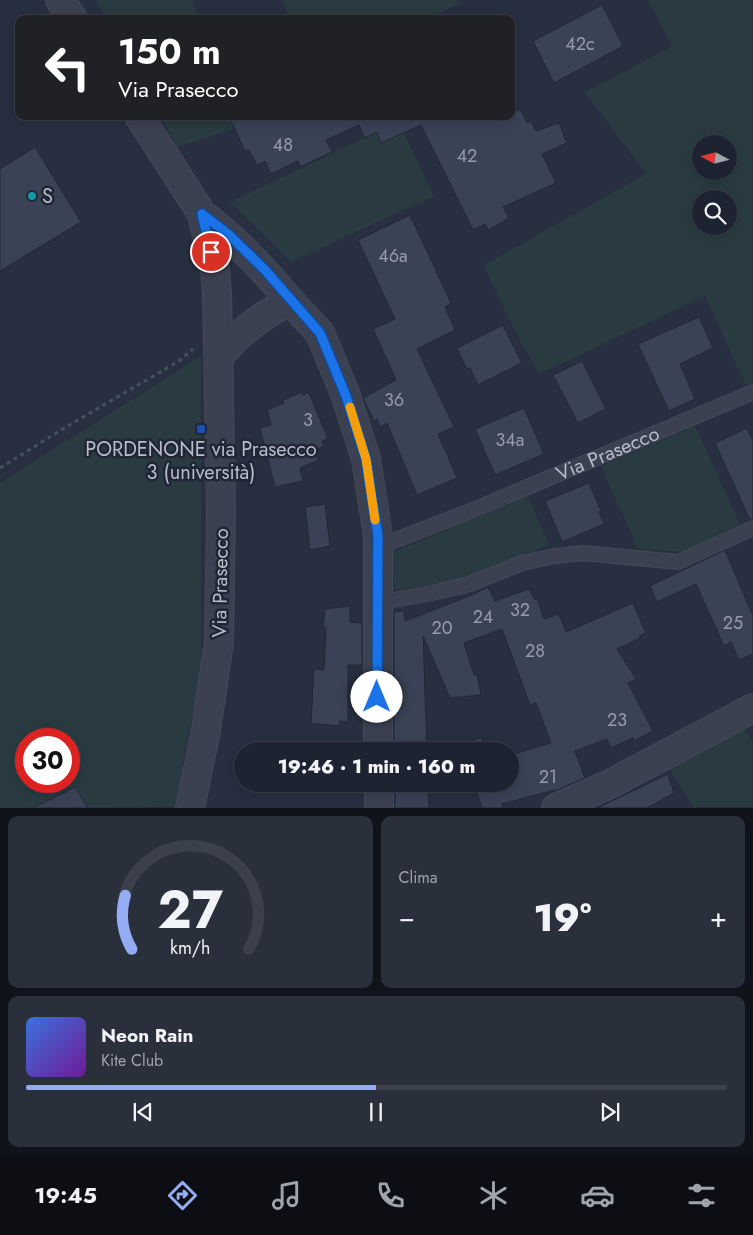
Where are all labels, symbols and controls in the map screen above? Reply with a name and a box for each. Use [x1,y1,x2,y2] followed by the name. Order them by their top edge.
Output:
[118,27,221,77] text: 150 m
[565,31,595,57] house number: 42c
[35,35,100,100] icon: left
[118,73,238,105] text: Via Prasecco
[273,132,293,158] house number: 48
[692,135,738,180] north arrow
[692,135,737,235] map controls
[457,143,477,169] house number: 42
[42,182,53,211] place label: S
[26,190,38,202] marker: S
[692,190,737,235] button: search
[190,231,232,273] pin
[197,238,225,266] icon: arrive
[378,243,408,269] house number: 46a
[384,387,404,413] house number: 36
[303,407,313,433] house number: 3
[552,419,664,488] street label: Via Prasecco
[195,423,207,435] marker: PORDENONE via Prasecco 3 (università)
[496,427,524,453] house number: 34a
[85,435,317,487] place label: PORDENONE via Prasecco 3 (università)
[205,528,236,638] street label: Via Prasecco
[510,597,530,623] house number: 32
[473,604,493,630] house number: 24
[723,610,743,636] house number: 25
[431,615,453,641] house number: 20
[525,638,545,664] house number: 28
[350,670,402,722] position arrow
[607,707,627,733] house number: 23
[15,728,80,793] speed limit sign: 30
[278,753,475,780] text: 19:46 · 1 min · 160 m
[539,764,557,790] house number: 21
[399,866,437,889] text: Clima
[158,872,224,948] text: 27
[533,890,591,945] text: 19°
[399,897,415,938] text: −
[710,897,727,938] text: +
[170,935,210,961] text: km/h
[101,1022,194,1049] text: Neon Rain
[101,1049,163,1072] text: Kite Club
[129,1098,157,1126] icon: previous
[362,1098,390,1126] icon: pause
[596,1098,624,1126] icon: next
[165,1178,200,1213] icon: directions
[269,1178,304,1213] icon: music
[373,1178,408,1213] icon: phone
[476,1178,511,1213] icon: climate
[580,1178,615,1213] icon: car
[684,1178,719,1213] icon: filters
[34,1179,97,1211] text: 19:45

